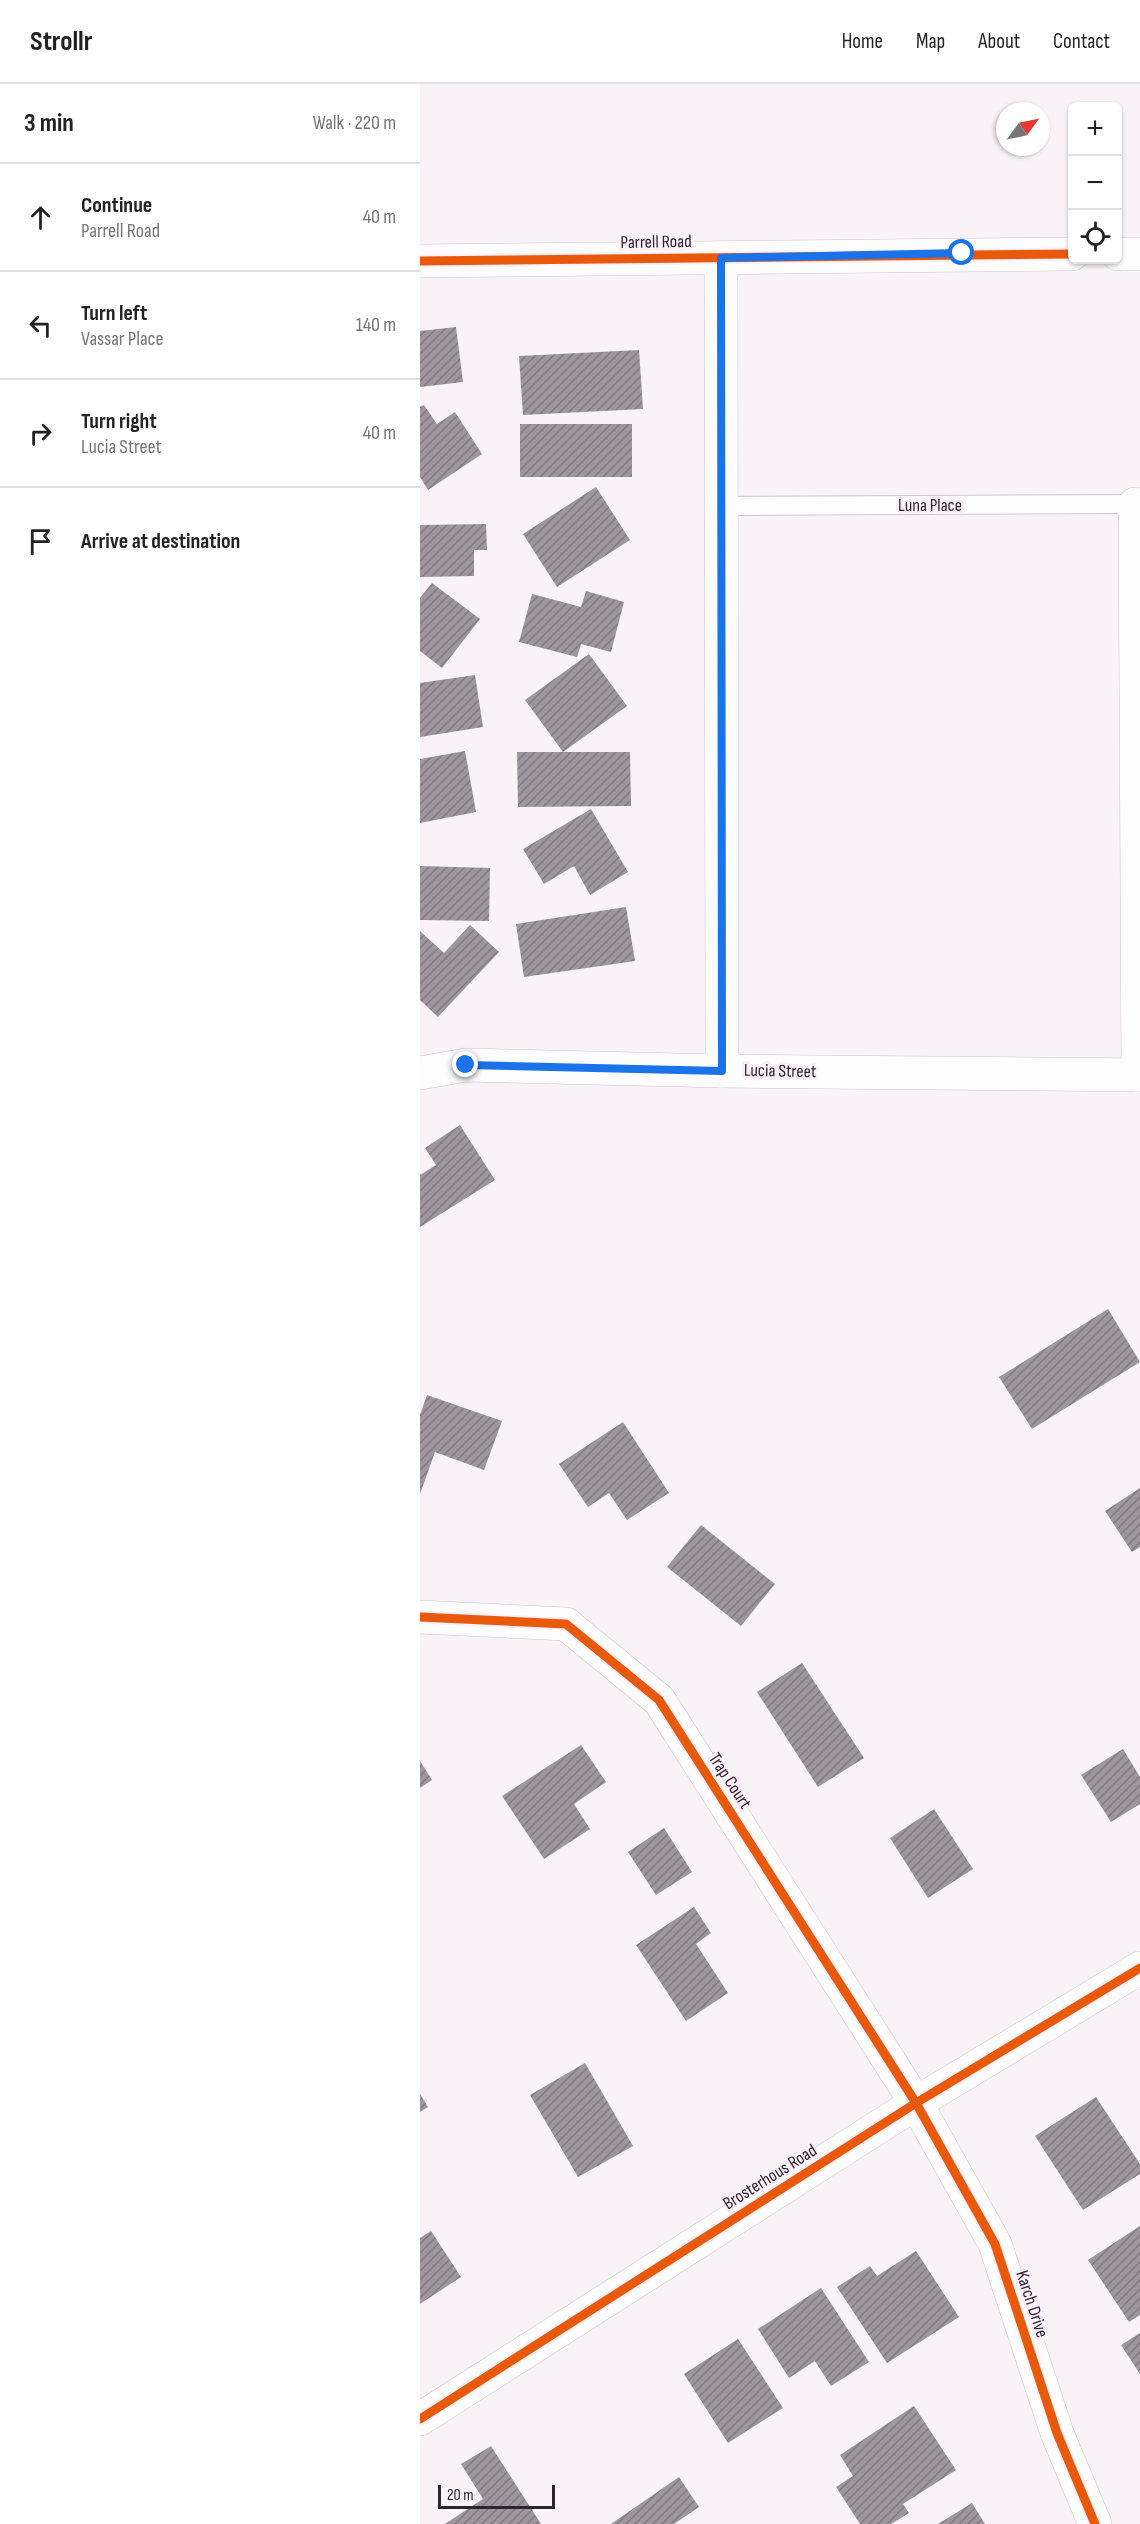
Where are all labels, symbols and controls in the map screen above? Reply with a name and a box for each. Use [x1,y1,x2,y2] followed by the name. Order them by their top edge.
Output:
[30,25,92,58] text: Strollr
[842,29,883,54] text: Home
[916,29,945,54] text: Map
[978,29,1020,54] text: About
[1053,29,1110,54] text: Contact
[996,102,1050,156] north arrow
[1068,102,1122,264] map controls
[1068,102,1122,156] button: +
[24,108,74,139] text: 3 min
[313,111,396,135] text: Walk · 220 m
[1068,156,1122,210] button: −
[81,192,152,219] text: Continue
[24,201,57,234] icon: ahead
[363,205,396,229] text: 40 m
[1068,210,1122,264] button: locate
[81,219,160,243] text: Parrell Road
[620,231,692,253] street label: Parrell Road
[948,239,974,265] route start
[81,300,147,327] text: Turn left
[24,309,57,342] icon: left
[356,313,396,337] text: 140 m
[81,327,164,351] text: Vassar Place
[81,408,157,435] text: Turn right
[24,417,57,450] icon: right
[363,421,396,445] text: 40 m
[81,435,162,459] text: Lucia Street
[898,495,962,516] street label: Luna Place
[24,525,57,558] icon: arrive
[81,528,240,555] text: Arrive at destination
[452,1051,478,1077] route end
[744,1060,817,1082] street label: Lucia Street
[704,1749,756,1813] street label: Trap Court
[719,2140,821,2214] street label: Brosterhous Road
[1011,2268,1053,2340] street label: Karch Drive
[438,2482,555,2510] scale bar
[447,2486,474,2505] text: 20 m

